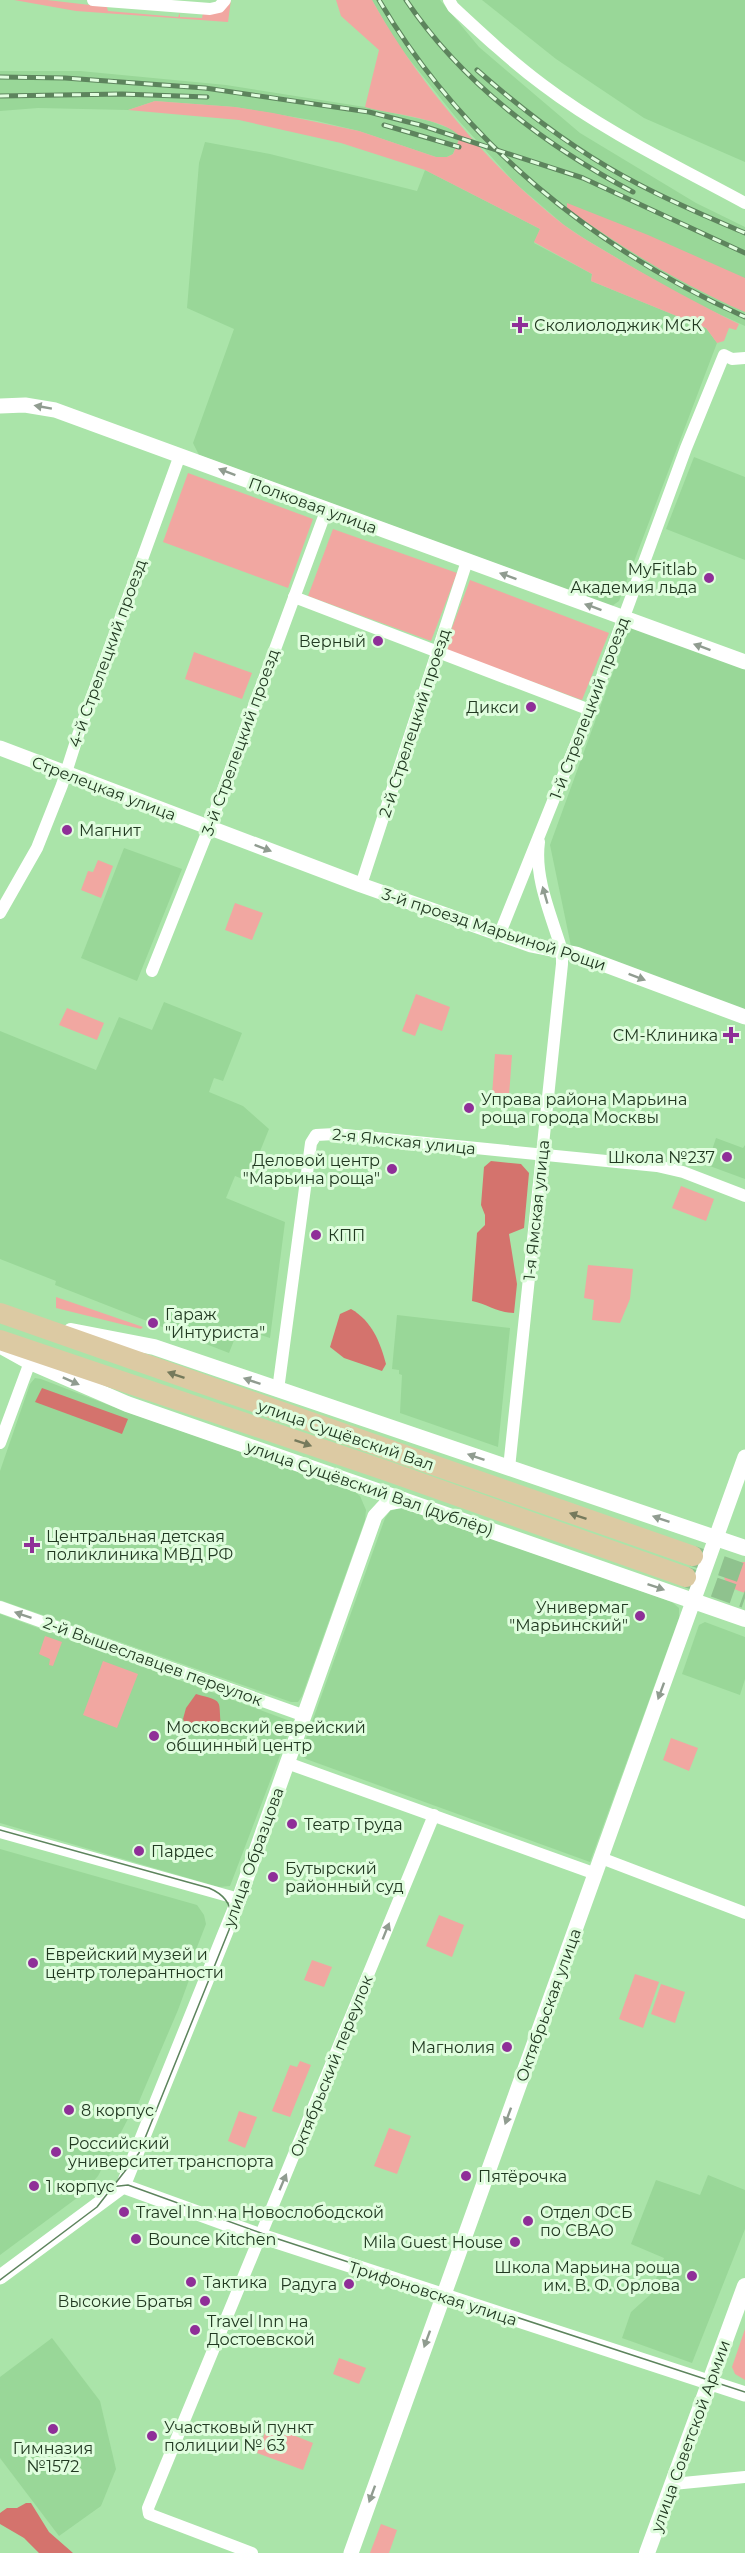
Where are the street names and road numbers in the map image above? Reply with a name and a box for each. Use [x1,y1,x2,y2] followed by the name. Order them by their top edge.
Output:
[246,473,380,538] street label: Полковая улица
[65,557,150,750] street label: 4-й Стрелецкий проезд
[546,614,633,802] street label: 1-й Стрелецкий проезд
[375,627,454,820] street label: 2-й Стрелецкий проезд
[198,646,283,838] street label: 3-й Стрелецкий проезд
[29,752,179,825] street label: Стрелецкая улица
[379,884,608,975] street label: 3-й проезд Марьиной Рощи
[331,1125,477,1158] street label: 2-я Ямская улица
[520,1139,553,1281] street label: 1-я Ямская улица
[254,1396,436,1475] street label: улица Сущёвский Вал
[243,1437,496,1540] street label: улица Сущёвский Вал (дублёр)
[41,1613,266,1710] street label: 2-й Вышеславцев переулок
[219,1785,288,1931] street label: улица Образцова
[512,1926,585,2084] street label: Октябрьская улица
[286,1972,377,2160] street label: Октябрьский переулок
[346,2257,519,2330] street label: Трифоновская улица
[647,2338,734,2536] street label: улица Советской Армии

